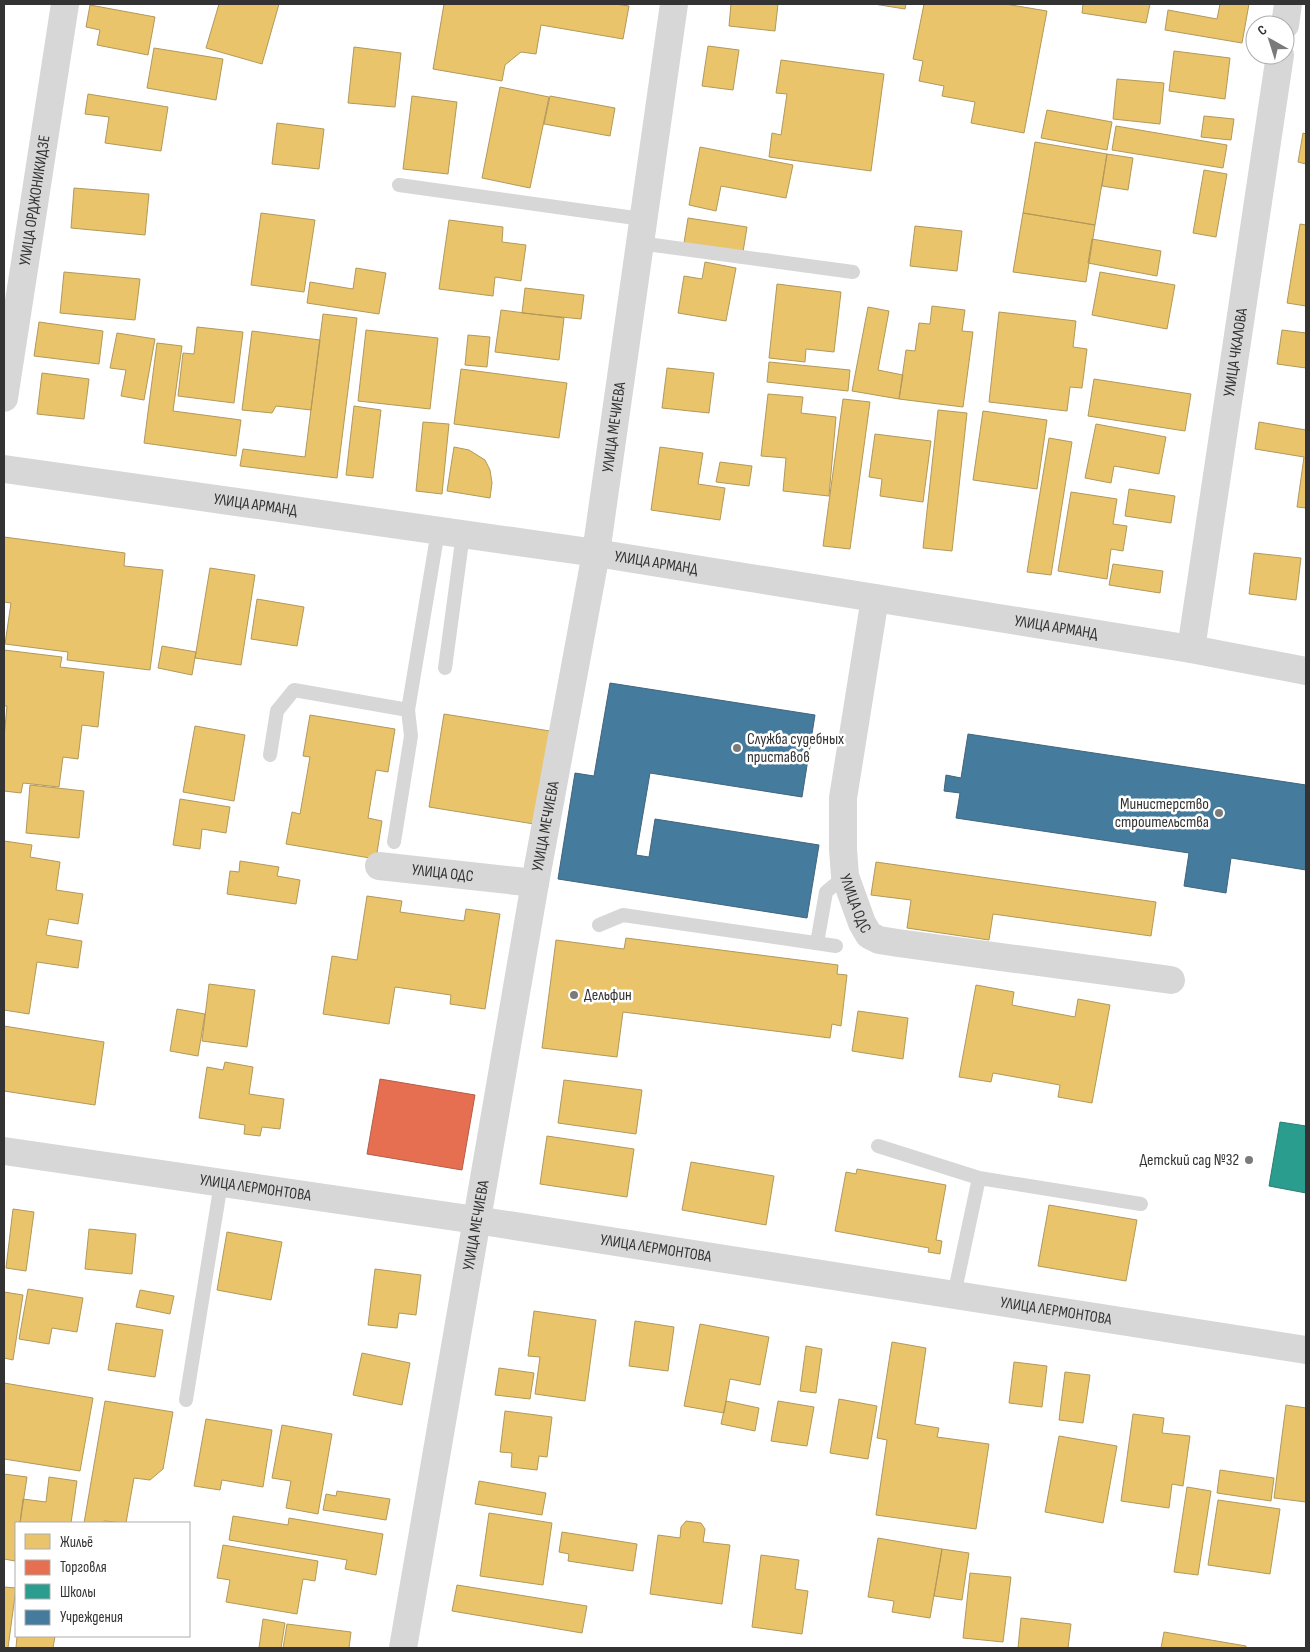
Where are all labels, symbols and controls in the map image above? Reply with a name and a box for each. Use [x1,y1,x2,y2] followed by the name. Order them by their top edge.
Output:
[1245,15,1295,65] north arrow
[1254,21,1270,39] text: С
[15,134,54,267] street label: УЛИЦА ОРДЖОНИКИДЗЕ
[1219,307,1251,398] street label: УЛИЦА ЧКАЛОВА
[598,381,630,474] street label: УЛИЦА МЕЧИЕВА
[212,489,299,520] street label: УЛИЦА АРМАНД
[613,547,700,579] street label: УЛИЦА АРМАНД
[1013,611,1100,643] street label: УЛИЦА АРМАНД
[747,730,844,767] place label: Служба судебных приставов
[731,742,743,754] marker: Служба судебных приставов
[528,780,563,873] street label: УЛИЦА МЕЧИЕВА
[1115,795,1209,832] place label: Министерство строительства
[1213,807,1225,819] marker: Министерство строительства
[411,860,475,886] street label: УЛИЦА ОДС
[836,871,876,937] street label: УЛИЦА ОДС
[584,986,632,1005] place label: Дельфин
[568,989,580,1001] marker: Дельфин
[1139,1151,1239,1170] place label: Детский сад №32
[1243,1154,1255,1166] marker: Детский сад №32
[198,1170,312,1205] street label: УЛИЦА ЛЕРМОНТОВА
[459,1179,493,1272] street label: УЛИЦА МЕЧИЕВА
[599,1230,713,1266] street label: УЛИЦА ЛЕРМОНТОВА
[999,1293,1113,1329] street label: УЛИЦА ЛЕРМОНТОВА
[15,1522,190,1637] legend
[60,1533,93,1552] text: Жильё
[60,1558,107,1577] text: Торговля
[60,1583,96,1602] text: Школы
[60,1608,123,1627] text: Учреждения

